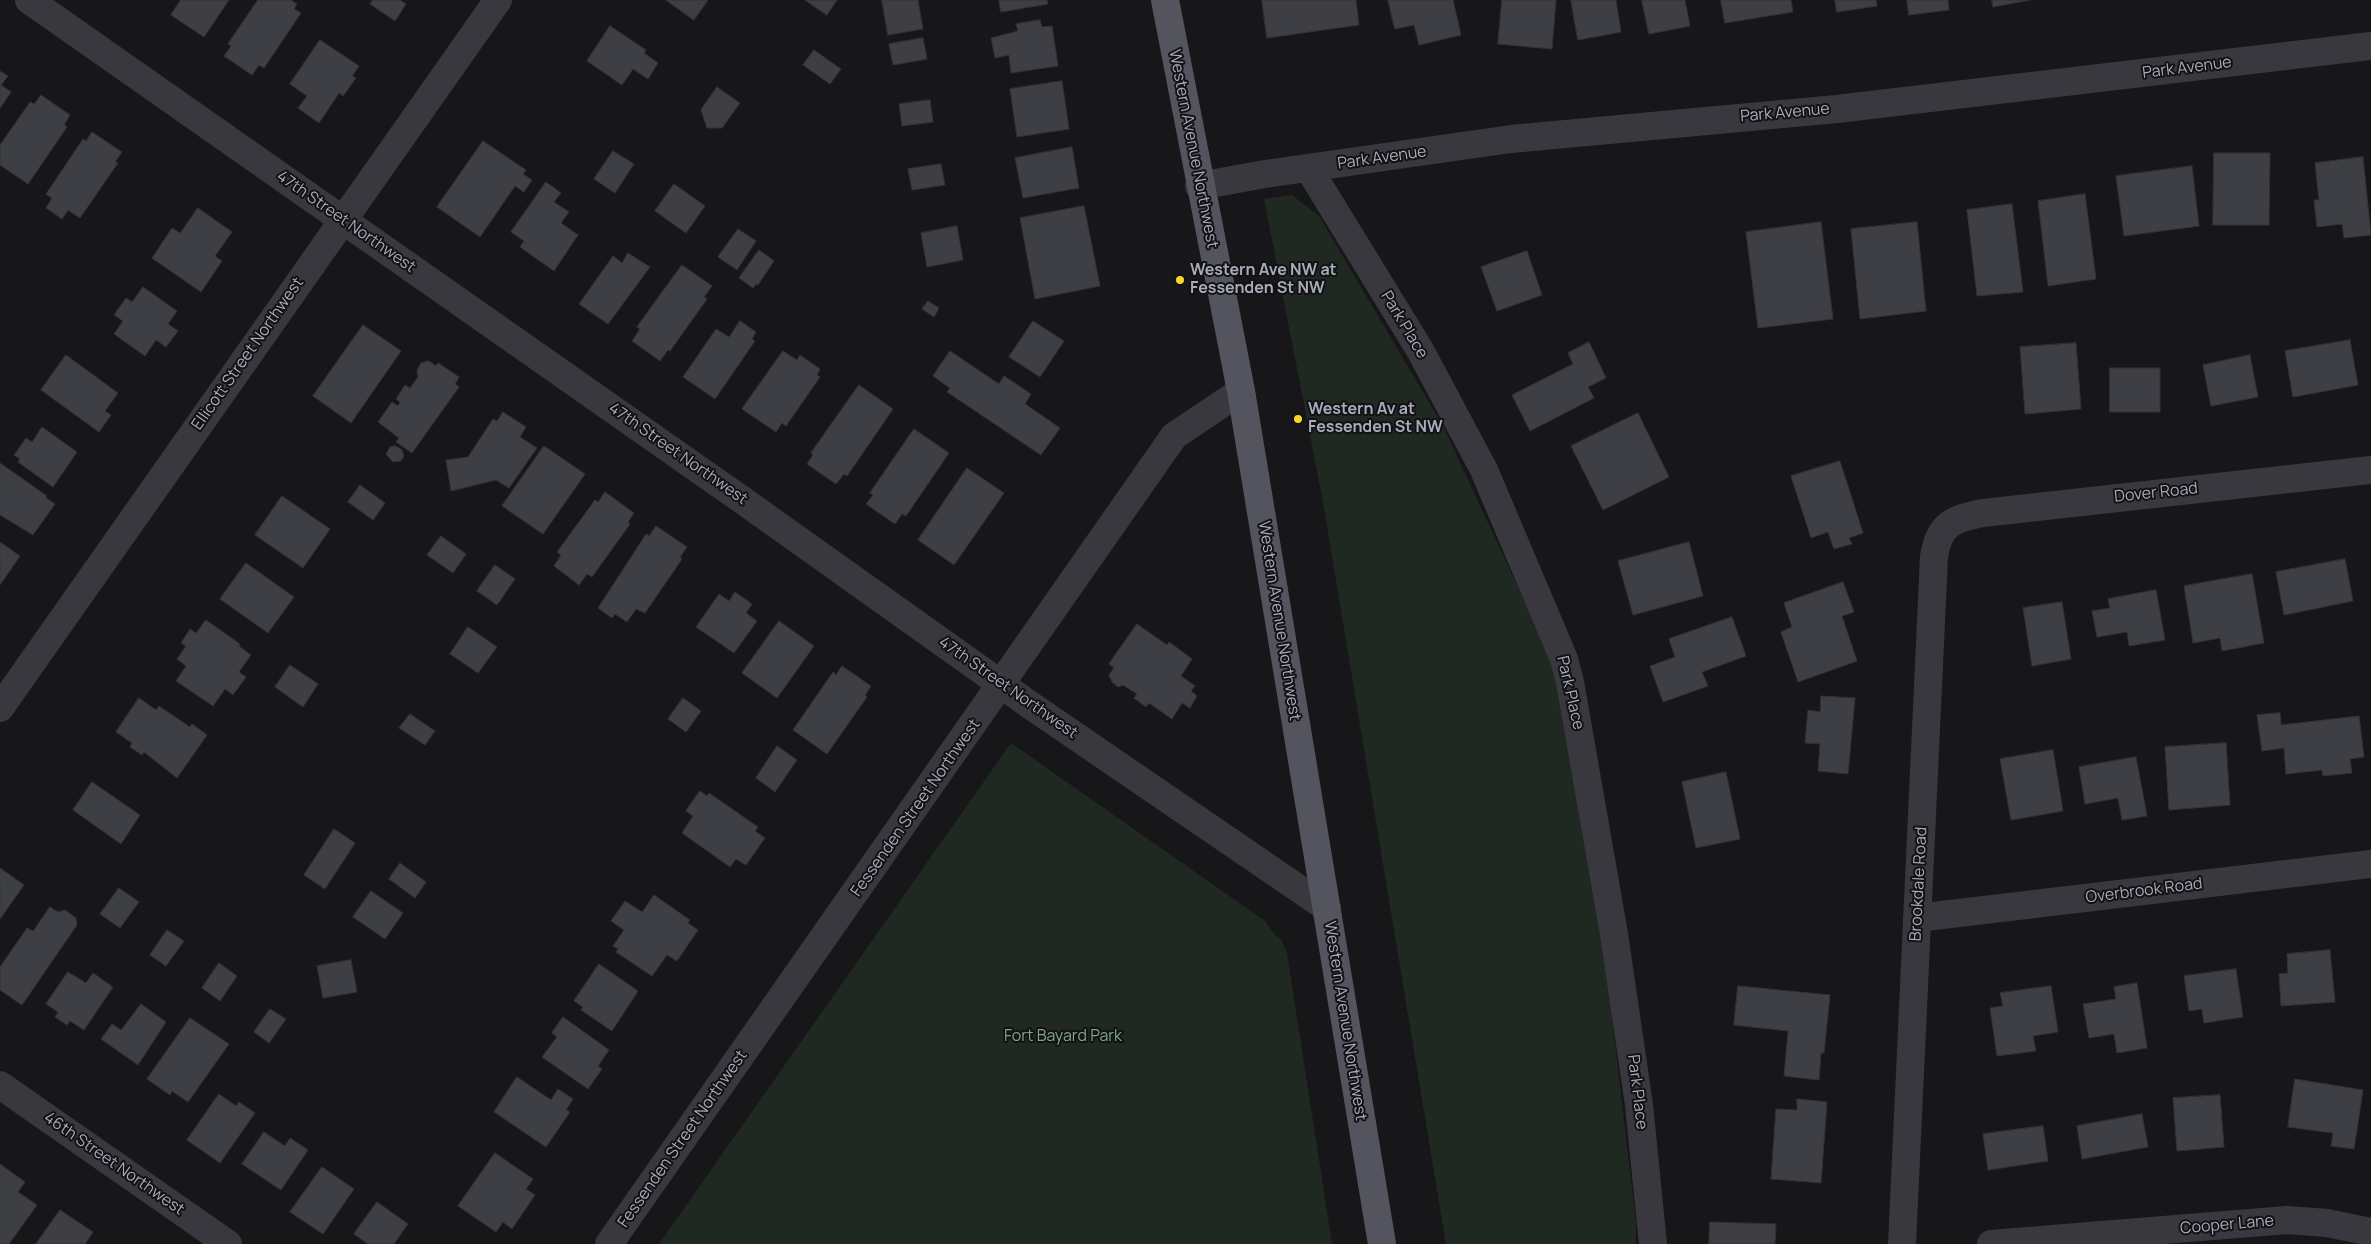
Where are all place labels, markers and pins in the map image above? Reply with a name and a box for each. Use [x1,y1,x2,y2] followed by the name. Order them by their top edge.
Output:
[1190,261,1337,299] place label: Western Ave NW at Fessenden St NW
[1174,274,1186,286] marker: Western Ave NW at Fessenden St NW
[1308,400,1443,438] place label: Western Av at Fessenden St NW
[1292,413,1304,425] marker: Western Av at Fessenden St NW

